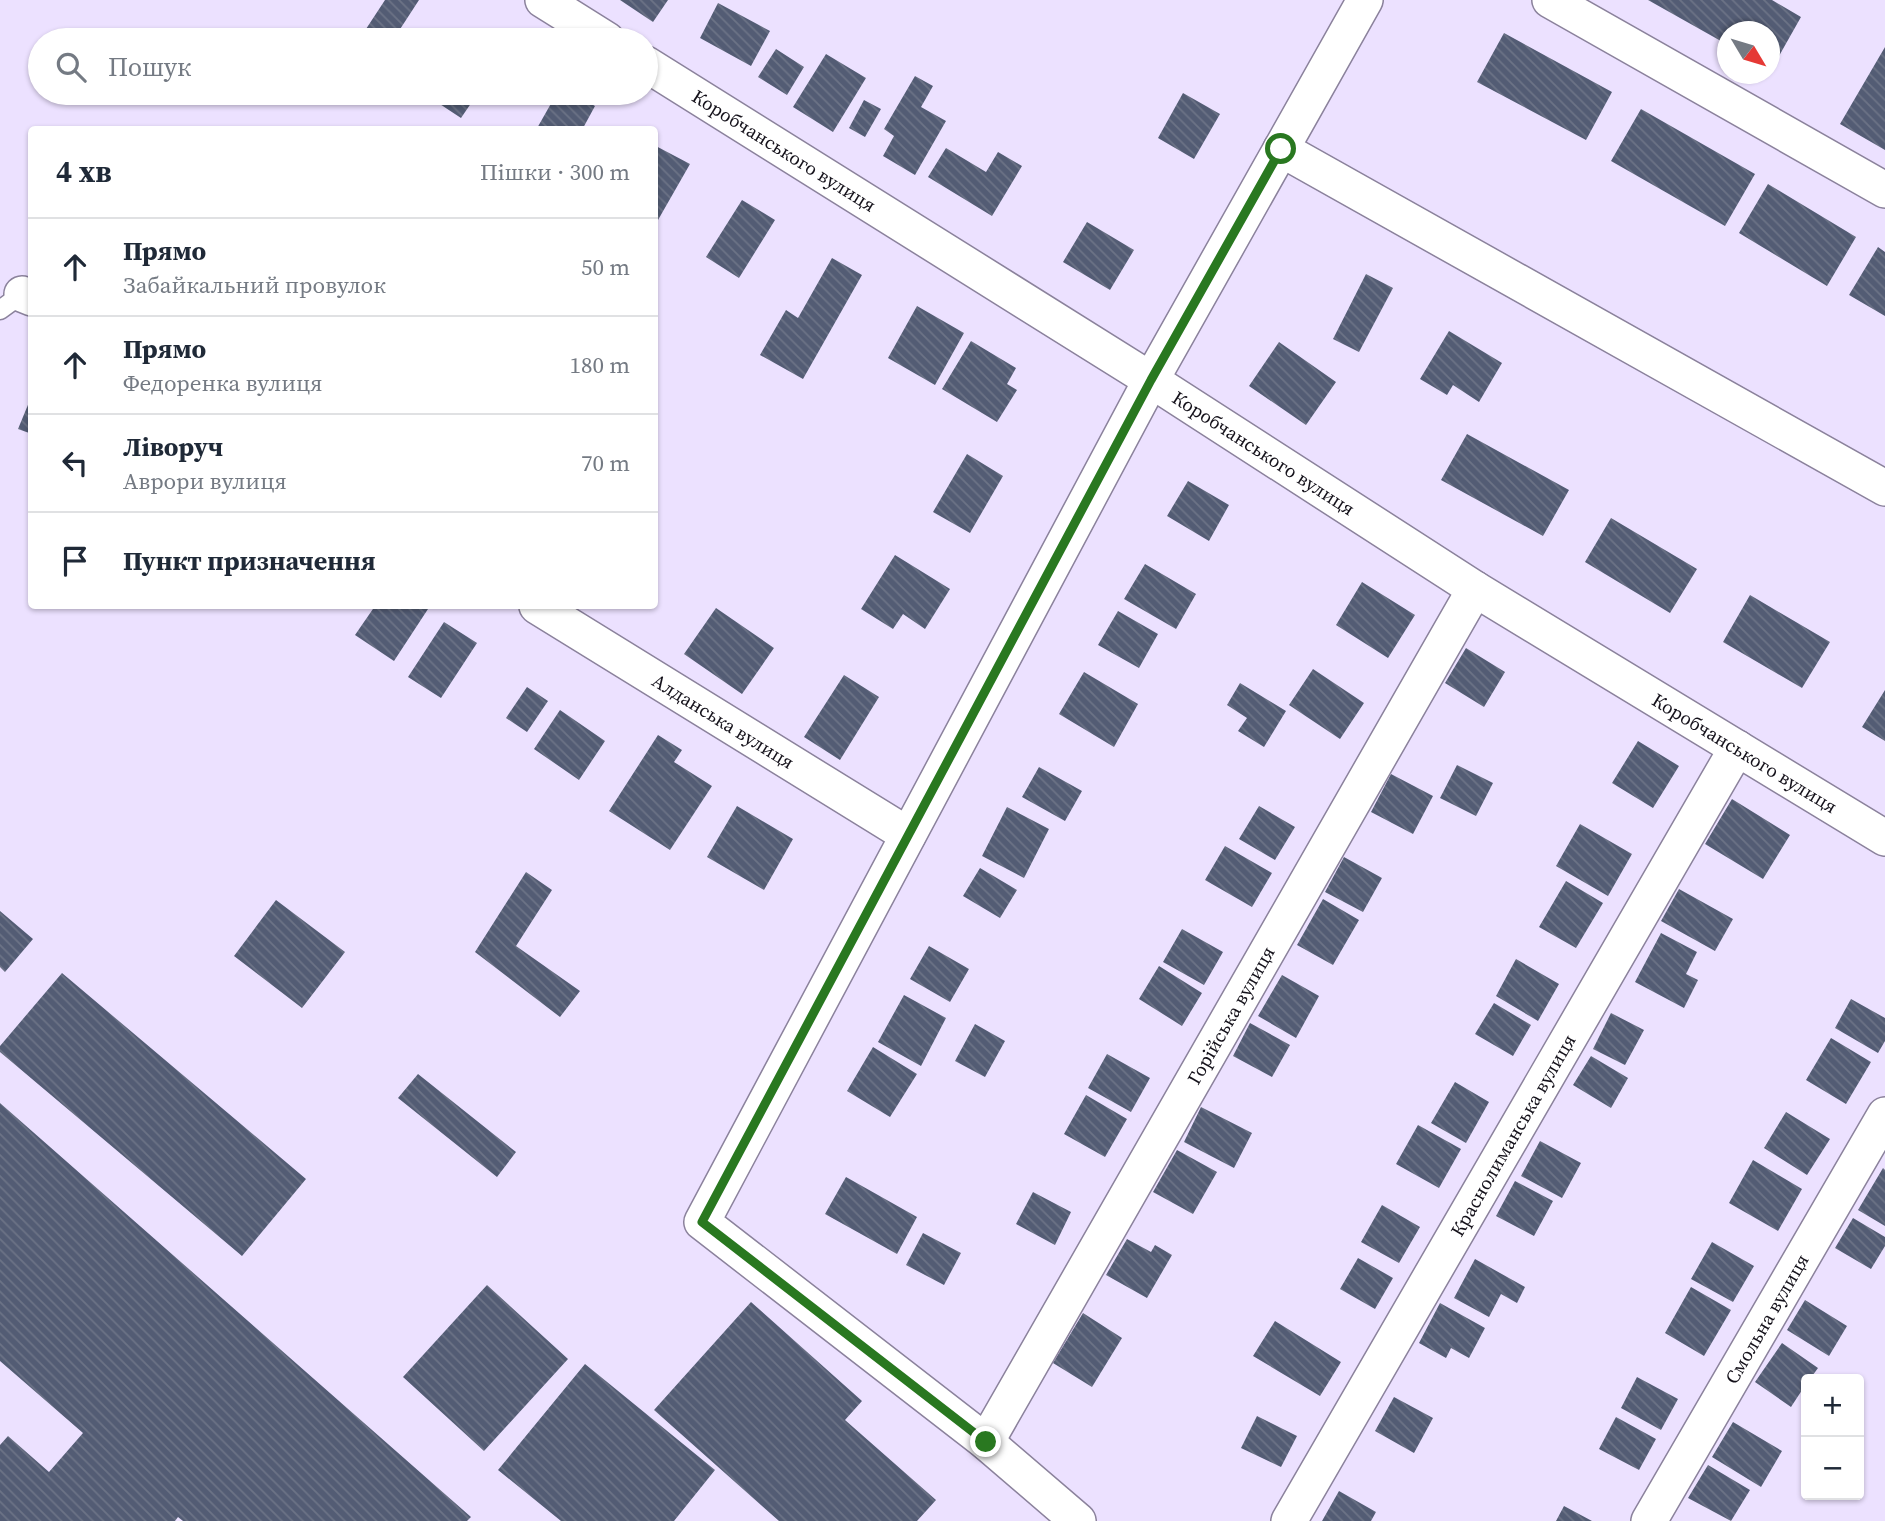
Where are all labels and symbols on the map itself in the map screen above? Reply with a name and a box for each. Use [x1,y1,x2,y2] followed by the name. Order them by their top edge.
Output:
[1717,21,1780,84] north arrow
[687,83,881,218] street label: Коробчанського вулиця
[1265,133,1296,164] route start
[1168,384,1360,521] street label: Коробчанського вулиця
[647,667,799,775] street label: Алданська вулиця
[1647,687,1842,819] street label: Коробчанського вулиця
[1181,941,1281,1089] street label: Горійська вулиця
[1444,1029,1581,1241] street label: Краснолиманська вулиця
[1719,1249,1815,1389] street label: Смольна вулиця
[970,1426,1001,1457] route end

